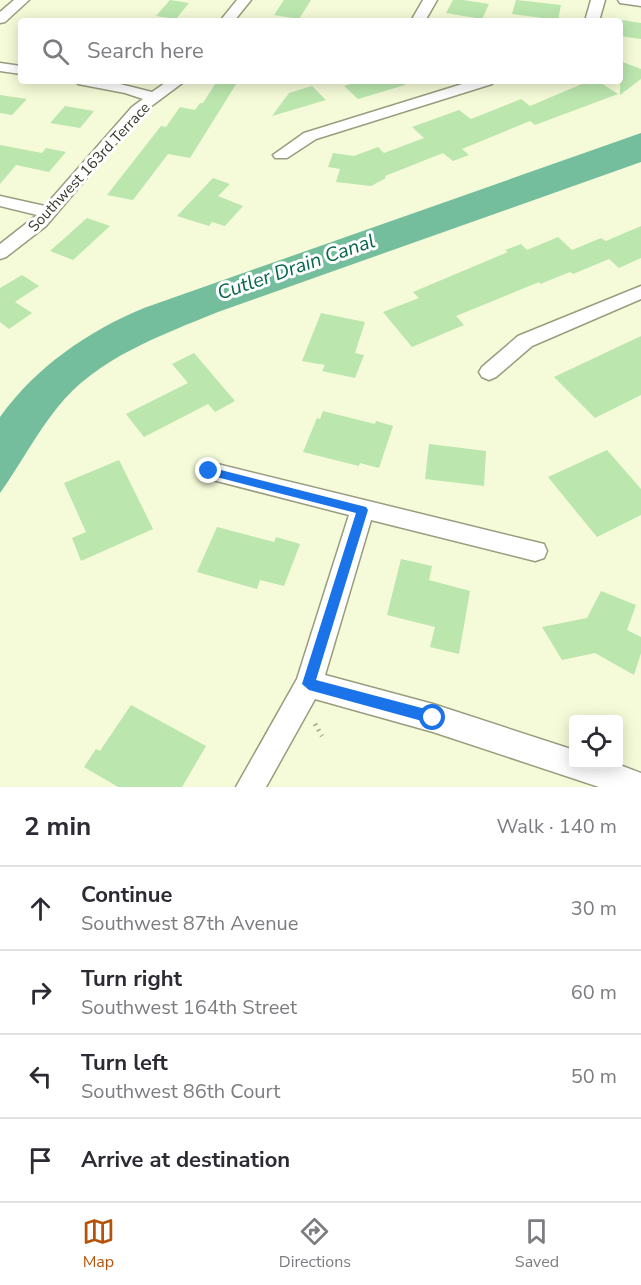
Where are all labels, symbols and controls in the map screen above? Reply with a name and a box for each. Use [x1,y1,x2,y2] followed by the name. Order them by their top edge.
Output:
[18,18,623,84] search box
[39,35,72,68] icon: search
[87,36,204,66] text: Search here
[24,98,154,236] street label: Southwest 163rd Terrace
[213,227,379,307] water label: Cutler Drain Canal
[195,457,221,483] route end
[419,704,445,730] route start
[569,715,623,769] map controls
[569,715,623,769] button: locate
[24,809,91,844] text: 2 min
[497,813,617,840] text: Walk · 140 m
[81,880,172,910] text: Continue
[24,892,57,925] icon: ahead
[571,895,617,922] text: 30 m
[81,910,298,937] text: Southwest 87th Avenue
[81,964,182,994] text: Turn right
[24,976,57,1009] icon: right
[571,979,617,1006] text: 60 m
[81,994,297,1021] text: Southwest 164th Street
[81,1048,168,1078] text: Turn left
[24,1060,57,1093] icon: left
[571,1063,617,1090] text: 50 m
[81,1078,280,1105] text: Southwest 86th Court
[24,1144,57,1177] icon: arrive
[81,1145,290,1175] text: Arrive at destination
[82,1215,115,1273] tab: Map
[279,1215,351,1273] tab: Directions
[515,1215,559,1273] tab: Saved

